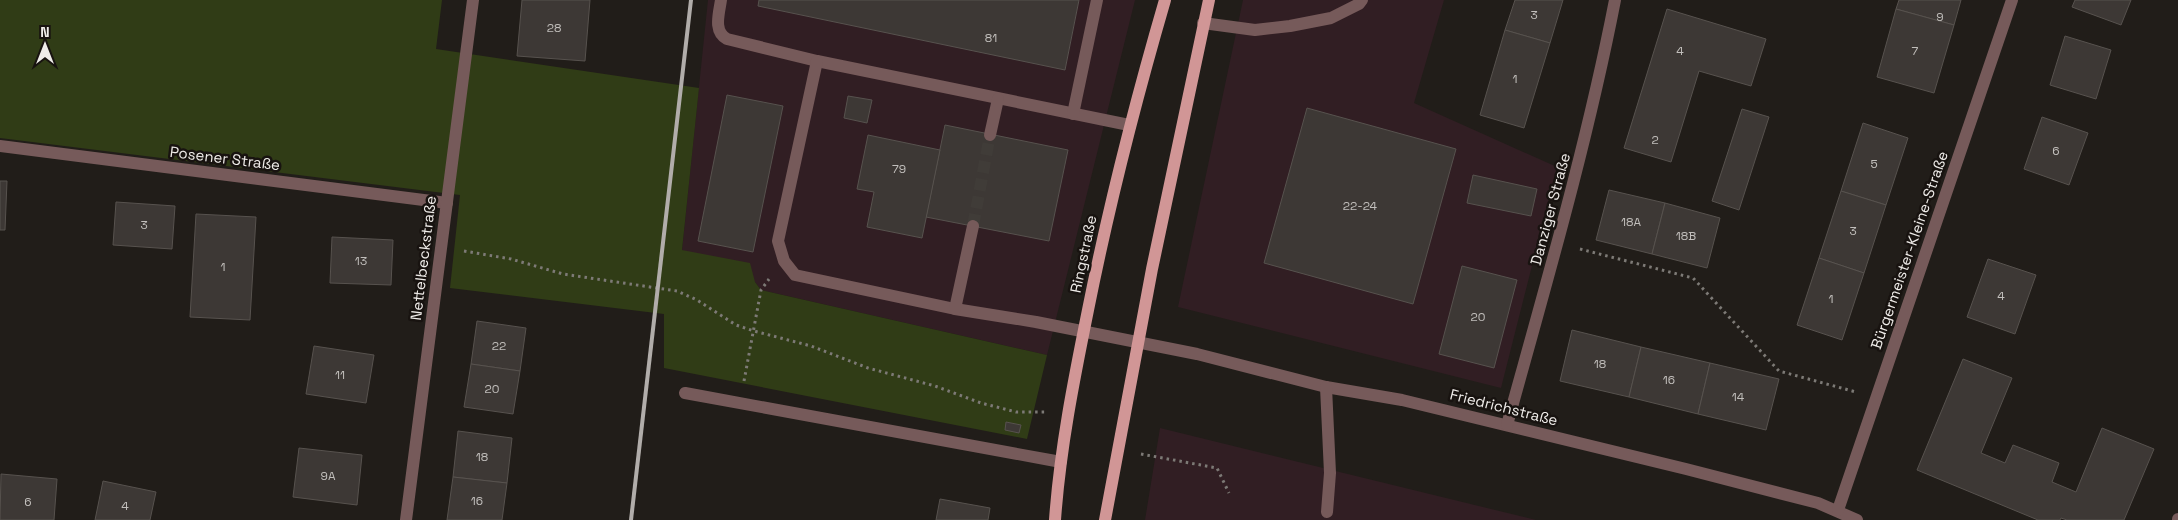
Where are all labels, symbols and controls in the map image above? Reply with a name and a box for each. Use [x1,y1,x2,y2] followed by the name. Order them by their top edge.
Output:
[1530,7,1538,23] house number: 3
[1936,9,1944,25] house number: 9
[20,20,70,70] north arrow
[547,20,561,36] house number: 28
[40,23,50,41] text: N
[985,30,997,46] house number: 81
[1676,43,1684,59] house number: 4
[1912,43,1919,59] house number: 7
[1512,71,1518,87] house number: 1
[1651,132,1659,148] house number: 2
[169,142,281,174] street label: Posener Straße
[2052,143,2060,159] house number: 6
[1866,148,1952,352] street label: Bürgermeister-Kleine-Straße
[1526,151,1574,267] street label: Danziger Straße
[1870,156,1878,172] house number: 5
[892,161,906,177] house number: 79
[406,194,440,321] street label: Nettelbeckstraße
[1343,198,1378,214] house number: 22-24
[1066,213,1101,295] street label: Ringstraße
[1621,214,1641,230] house number: 18A
[140,217,148,233] house number: 3
[1849,223,1857,239] house number: 3
[1676,228,1696,244] house number: 18B
[355,253,367,269] house number: 13
[220,259,226,275] house number: 1
[1997,288,2005,304] house number: 4
[1828,291,1834,307] house number: 1
[1471,309,1485,325] house number: 20
[492,338,506,354] house number: 22
[1594,356,1606,372] house number: 18
[335,367,345,383] house number: 11
[1663,372,1675,388] house number: 16
[485,381,499,397] house number: 20
[1448,384,1560,430] street label: Friedrichstraße
[1732,389,1745,405] house number: 14
[476,449,488,465] house number: 18
[321,468,336,484] house number: 9A
[471,493,483,509] house number: 16
[24,494,32,510] house number: 6
[121,498,129,514] house number: 4

